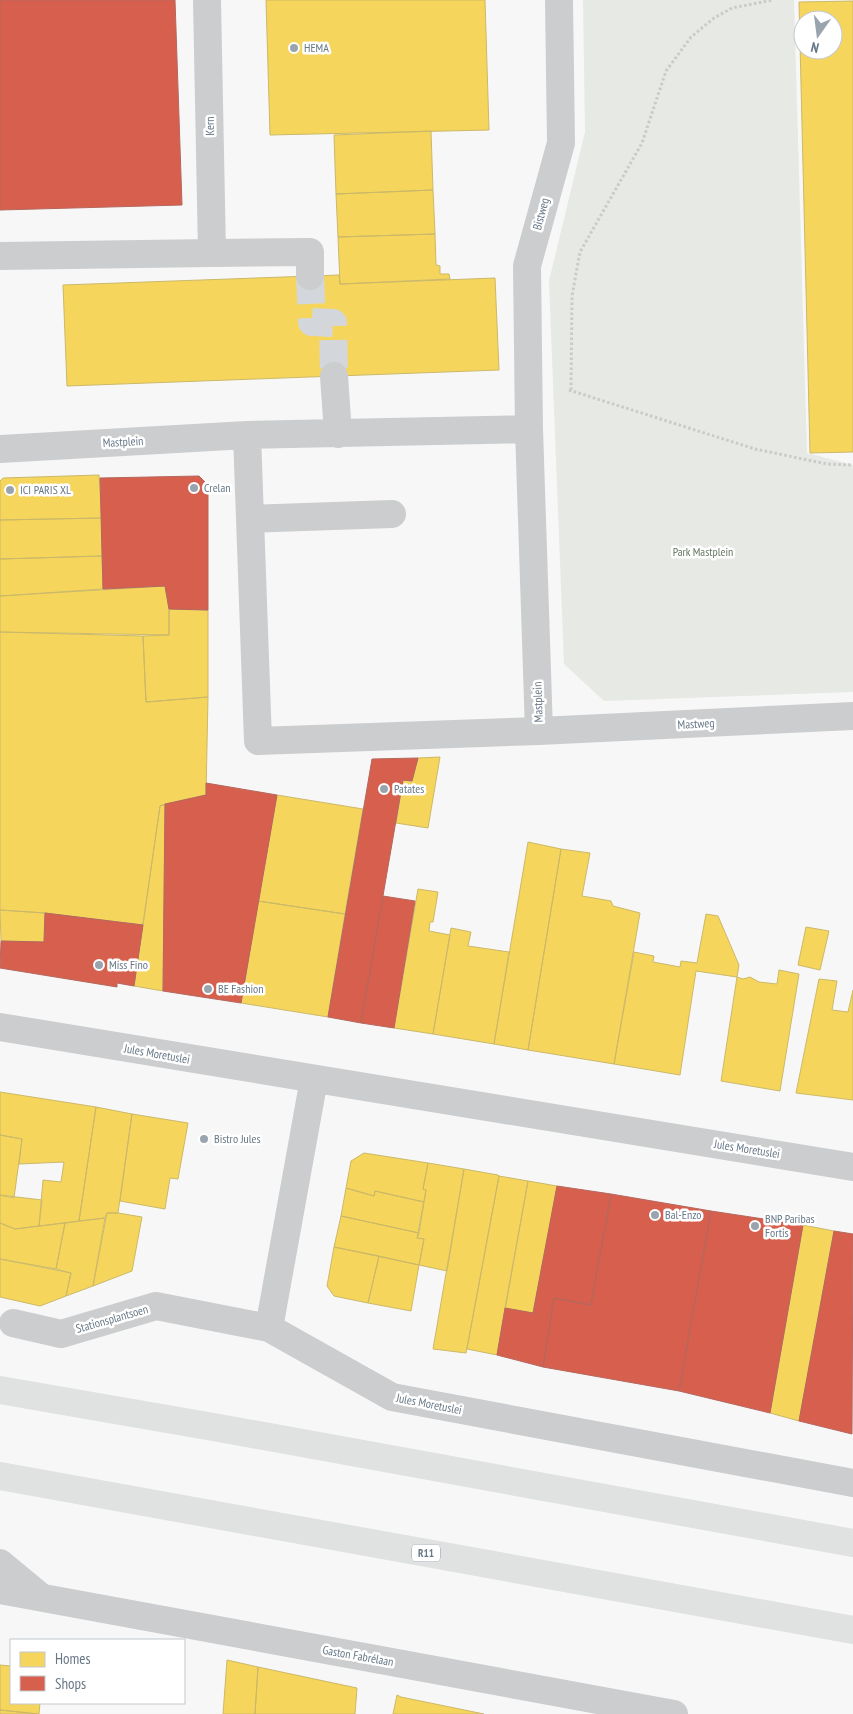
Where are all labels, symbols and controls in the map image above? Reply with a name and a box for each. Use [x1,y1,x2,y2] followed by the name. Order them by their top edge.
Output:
[793,10,843,60] north arrow
[809,38,821,57] text: N
[304,40,329,55] place label: HEMA
[288,42,300,54] marker: HEMA
[202,116,217,136] street label: Kern
[529,196,552,232] street label: Bistweg
[102,433,144,450] street label: Mastplein
[204,480,230,495] place label: Crelan
[20,482,71,497] place label: ICI PARIS XL
[188,482,200,494] marker: Crelan
[4,484,16,496] marker: ICI PARIS XL
[673,544,733,559] park label: Park Mastplein
[529,681,546,723] street label: Mastplein
[677,715,715,732] street label: Mastweg
[394,781,424,796] place label: Patates
[378,783,390,795] marker: Patates
[109,957,148,972] place label: Miss Fino
[93,959,105,971] marker: Miss Fino
[218,981,264,996] place label: BE Fashion
[202,983,214,995] marker: BE Fashion
[122,1040,191,1067] street label: Jules Moretuslei
[214,1131,261,1146] place label: Bistro Jules
[198,1133,210,1145] marker: Bistro Jules
[712,1136,781,1161] street label: Jules Moretuslei
[665,1207,702,1222] place label: Bal-Enzo
[649,1209,661,1221] marker: Bal-Enzo
[765,1211,815,1240] place label: BNP Paribas Fortis
[749,1220,761,1232] marker: BNP Paribas Fortis
[74,1301,150,1336] street label: Stationsplantsoen
[394,1390,463,1417] street label: Jules Moretuslei
[412,1545,440,1562] road number: R11
[10,1639,185,1704] legend
[321,1642,395,1669] street label: Gaston Fabrélaan
[55,1649,91,1668] text: Homes
[55,1674,86,1693] text: Shops

